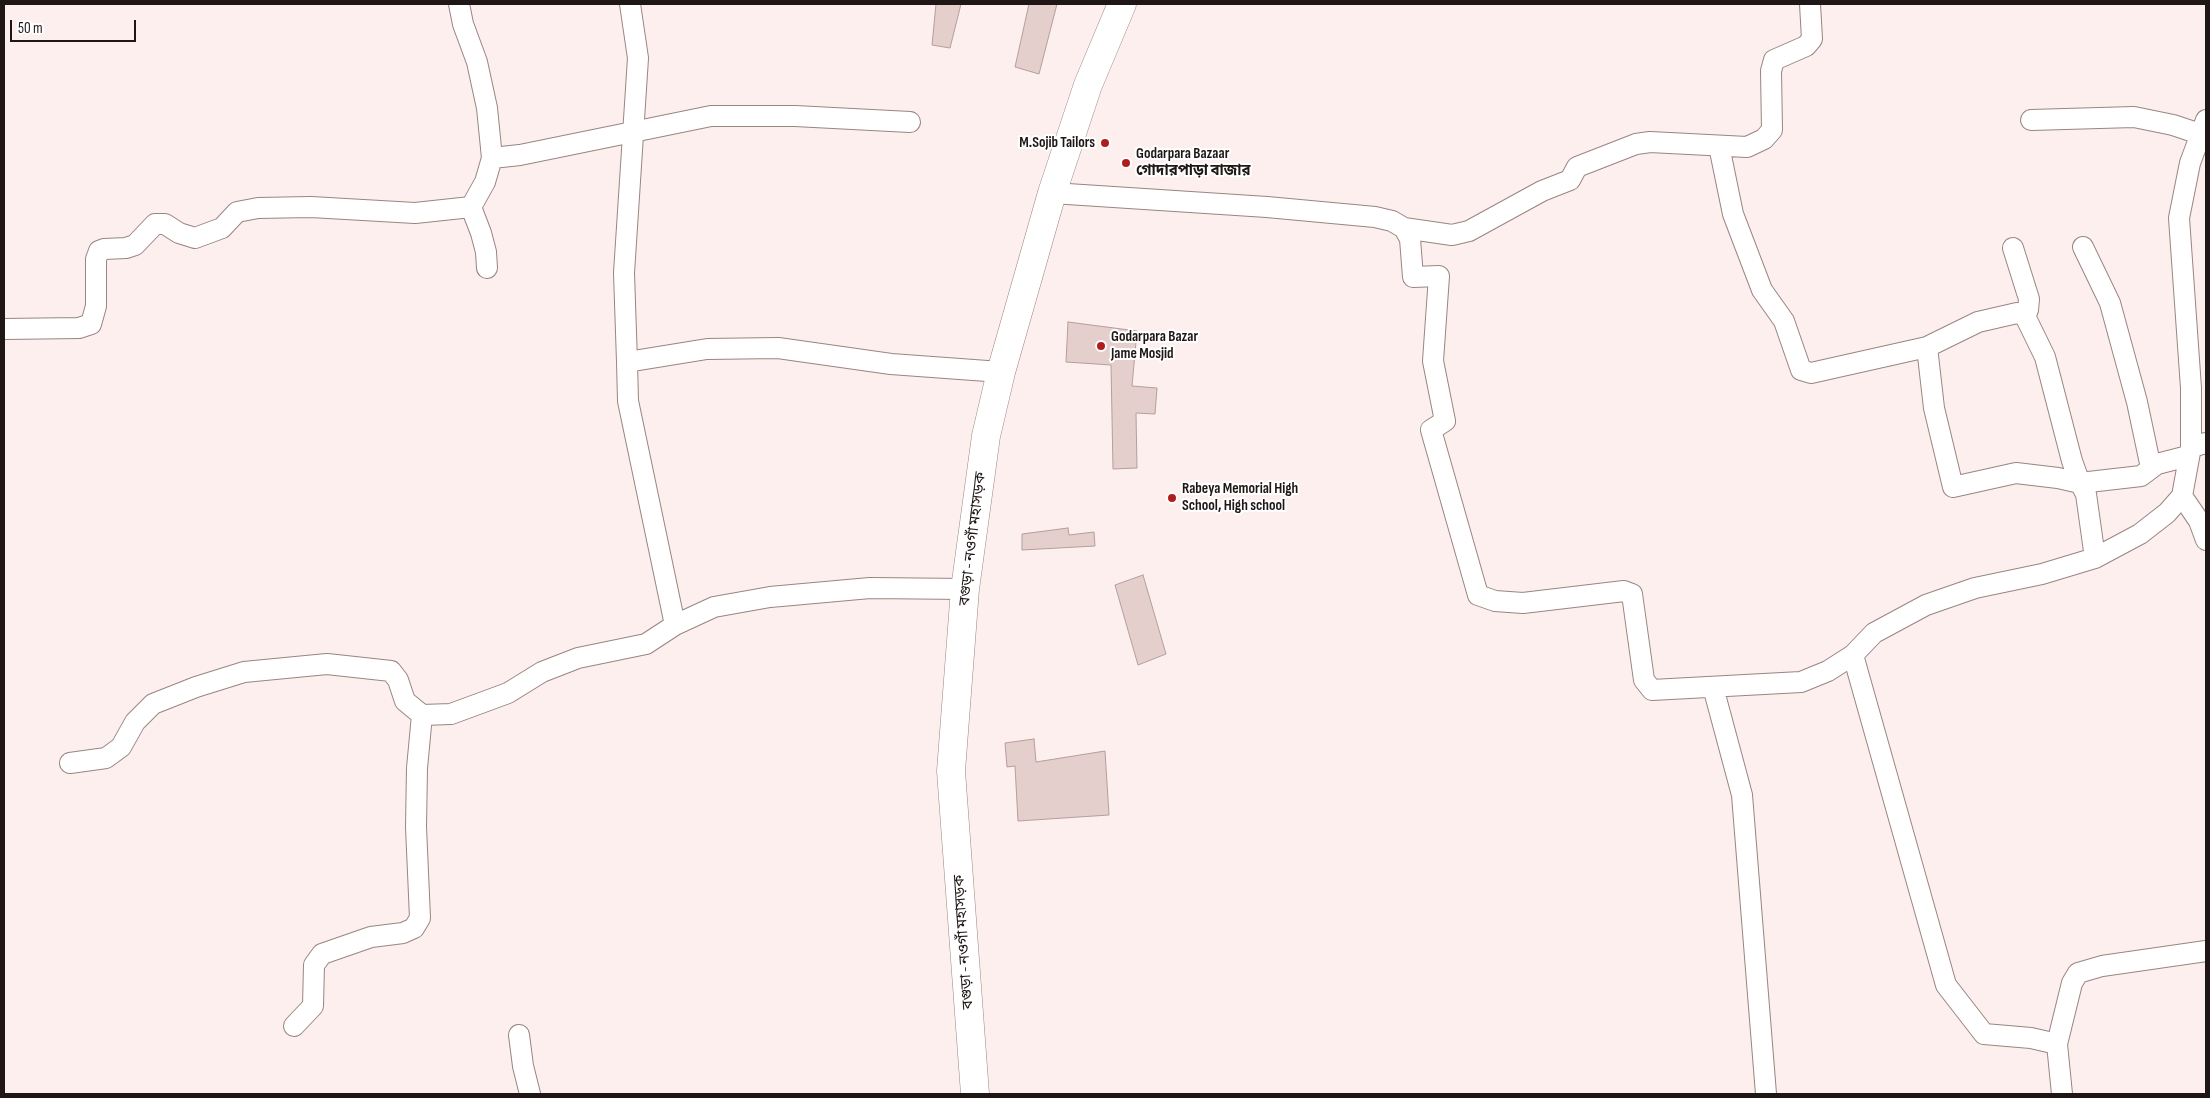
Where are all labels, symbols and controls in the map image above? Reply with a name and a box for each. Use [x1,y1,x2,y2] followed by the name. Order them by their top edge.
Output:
[12,10,139,42] scale bar
[18,19,43,38] text: 50 m
[1019,134,1095,152] place label: M.Sojib Tailors
[1099,137,1111,149] marker: M.Sojib Tailors
[1136,145,1251,180] place label: Godarpara Bazaar গোদারপাড়া বাজার
[1120,157,1132,169] marker: Godarpara Bazaar গোদারপাড়া বাজার
[1111,328,1198,363] place label: Godarpara Bazar Jame Mosjid
[1095,340,1107,352] marker: Godarpara Bazar Jame Mosjid
[956,471,990,607] street label: বগুড়া - নওগাঁ মহাসড়ক
[1182,480,1298,515] place label: Rabeya Memorial High School, High school
[1166,492,1178,504] marker: Rabeya Memorial High School, High school
[950,874,978,1010] street label: বগুড়া - নওগাঁ মহাসড়ক

